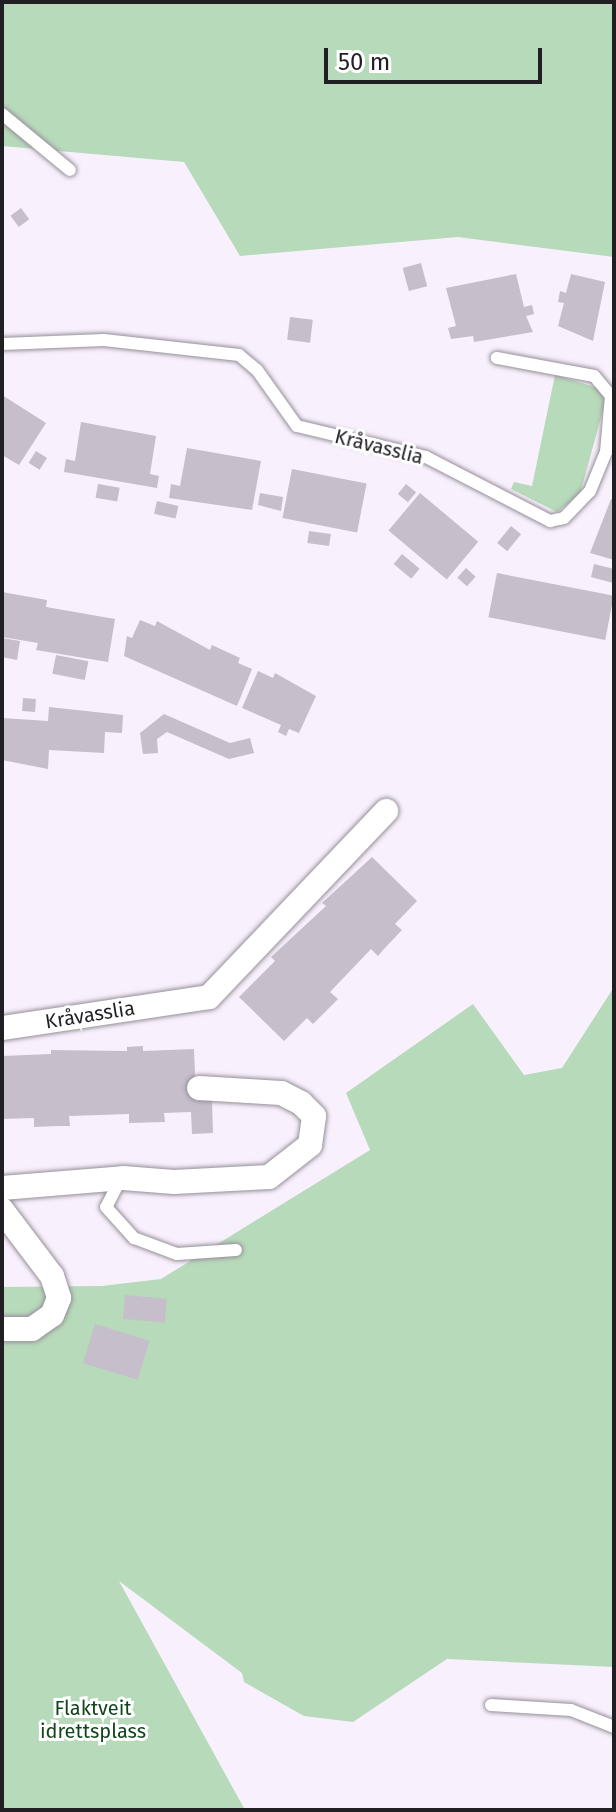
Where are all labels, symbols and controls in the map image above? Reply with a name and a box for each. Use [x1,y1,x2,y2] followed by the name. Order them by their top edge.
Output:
[328,32,546,82] scale bar
[338,48,390,76] text: 50 m
[332,424,426,470] street label: Kråvasslia
[43,996,137,1034] street label: Kråvasslia
[40,1696,146,1743] park label: Flaktveit idrettsplass

